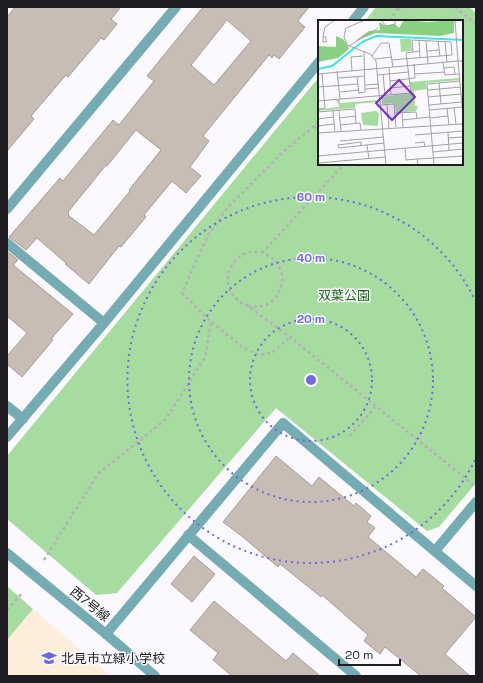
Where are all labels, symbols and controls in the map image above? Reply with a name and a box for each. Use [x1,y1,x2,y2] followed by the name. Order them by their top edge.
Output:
[318,20,463,165] inset map
[297,189,325,205] text: 60 m
[297,250,325,266] text: 40 m
[318,287,370,304] park label: 双葉公園
[297,311,325,327] text: 20 m
[304,373,318,387] centre of rings
[67,583,113,625] street label: 西7号線
[339,641,400,667] scale bar
[345,647,373,663] text: 20 m
[40,649,58,667] school or university icon: 北見市立緑小学校
[61,650,165,667] place label: 北見市立緑小学校

